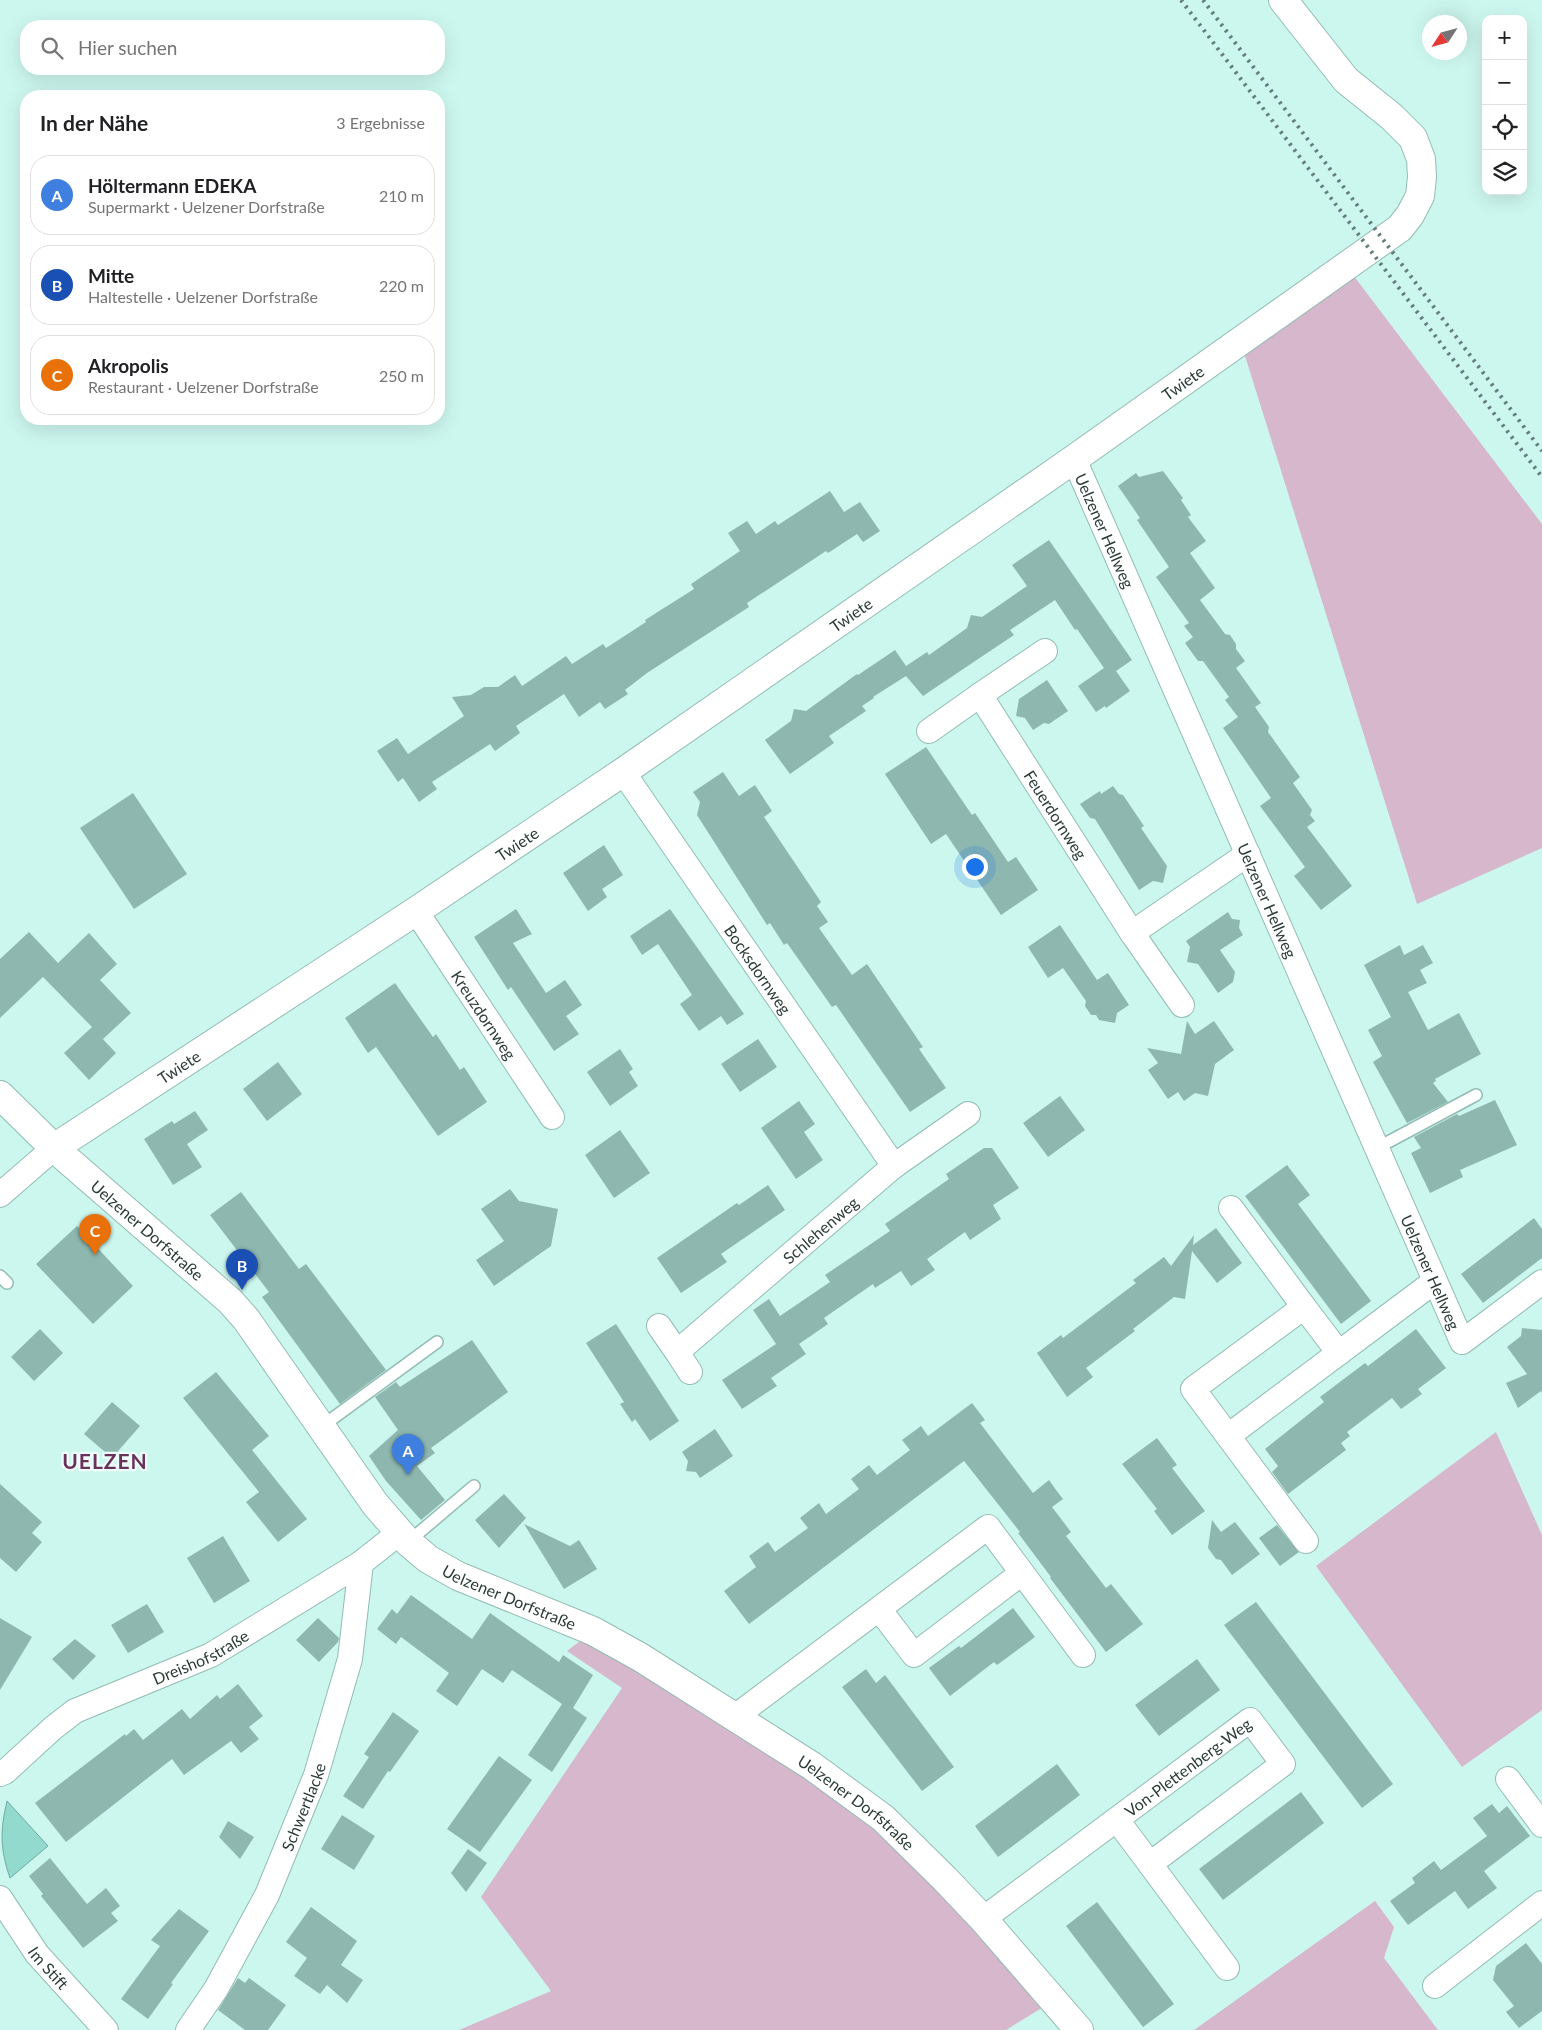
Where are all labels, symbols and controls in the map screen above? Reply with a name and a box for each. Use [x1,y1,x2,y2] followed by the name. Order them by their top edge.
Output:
[1422,15,1467,60] north arrow
[1482,15,1527,195] map controls
[1482,15,1527,60] button: +
[20,20,445,75] search box
[38,34,66,62] icon: search
[78,36,177,59] text: Hier suchen
[1482,60,1527,105] button: −
[1482,105,1527,150] button: locate
[40,110,148,135] text: In der Nähe
[336,113,425,132] text: 3 Ergebnisse
[1482,150,1527,195] button: layers
[88,174,256,197] text: Höltermann EDEKA
[51,186,63,205] text: A
[379,186,424,205] text: 210 m
[88,197,325,216] text: Supermarkt · Uelzener Dorfstraße
[88,264,134,287] text: Mitte
[52,276,62,295] text: B
[379,276,424,295] text: 220 m
[88,287,318,306] text: Haltestelle · Uelzener Dorfstraße
[88,354,169,377] text: Akropolis
[1158,361,1207,403] street label: Twiete
[52,366,62,385] text: C
[379,366,424,385] text: 250 m
[88,377,319,396] text: Restaurant · Uelzener Dorfstraße
[1072,470,1139,591] street label: Uelzener Hellweg
[826,593,875,635] street label: Twiete
[1021,766,1092,862] street label: Feuerdornweg
[492,822,542,864] street label: Twiete
[1234,840,1301,961] street label: Uelzener Hellweg
[962,854,988,880] your location
[721,921,796,1017] street label: Bocksdornweg
[448,966,521,1063] street label: Kreuzdornweg
[154,1046,204,1087] street label: Twiete
[88,1176,208,1284] street label: Uelzener Dorfstraße
[779,1192,862,1267] street label: Schlehenweg
[1398,1212,1465,1332] street label: Uelzener Hellweg
[79,1214,111,1255] pin: C
[226,1249,258,1290] pin: B
[392,1434,424,1475] pin: A
[62,1448,148,1473] district label: UELZEN
[439,1560,579,1633] street label: Uelzener Dorfstraße
[150,1625,252,1688] street label: Dreishofstraße
[1120,1713,1255,1820] street label: Von-Plettenberg-Weg
[795,1750,919,1853] street label: Uelzener Dorfstraße
[277,1760,329,1853] street label: Schwertlacke
[25,1942,73,1992] street label: Im Stift

